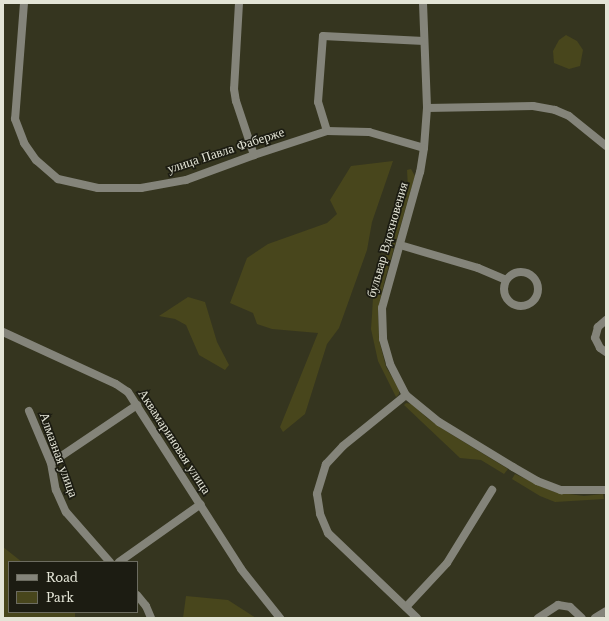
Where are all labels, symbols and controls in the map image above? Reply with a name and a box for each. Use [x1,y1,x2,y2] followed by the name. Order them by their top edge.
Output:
[165,125,287,177] street label: улица Павла Фаберже
[364,181,412,299] street label: бульвар Вдохновения
[134,387,214,497] street label: Аквамариновая улица
[35,410,81,500] street label: Алмазная улица
[8,561,138,613] legend
[46,570,78,585] text: Road
[46,590,74,605] text: Park

